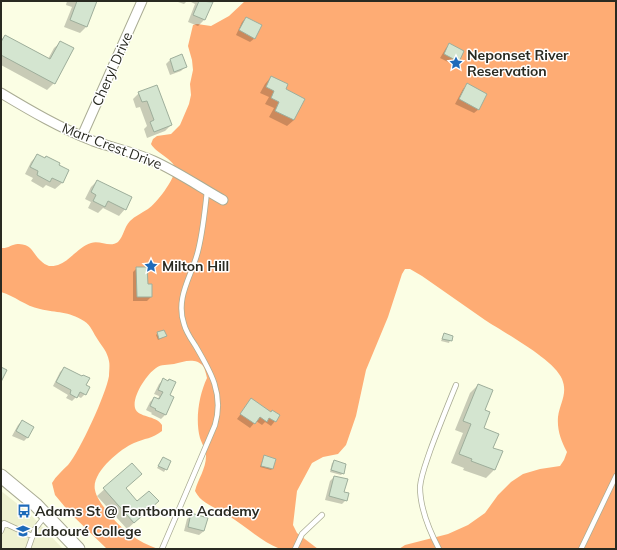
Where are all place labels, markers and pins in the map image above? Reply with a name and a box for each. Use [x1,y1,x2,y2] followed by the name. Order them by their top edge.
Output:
[467,46,569,80] place label: Neponset River Reservation
[448,55,464,71] place icon: Neponset River Reservation
[162,257,229,275] place label: Milton Hill
[143,258,159,274] place icon: Milton Hill
[35,502,260,520] place label: Adams St @ Fontbonne Academy
[16,503,32,519] bus stop icon: Adams St @ Fontbonne Academy
[34,522,142,540] place label: Labouré College
[15,523,31,539] school or university icon: Labouré College

